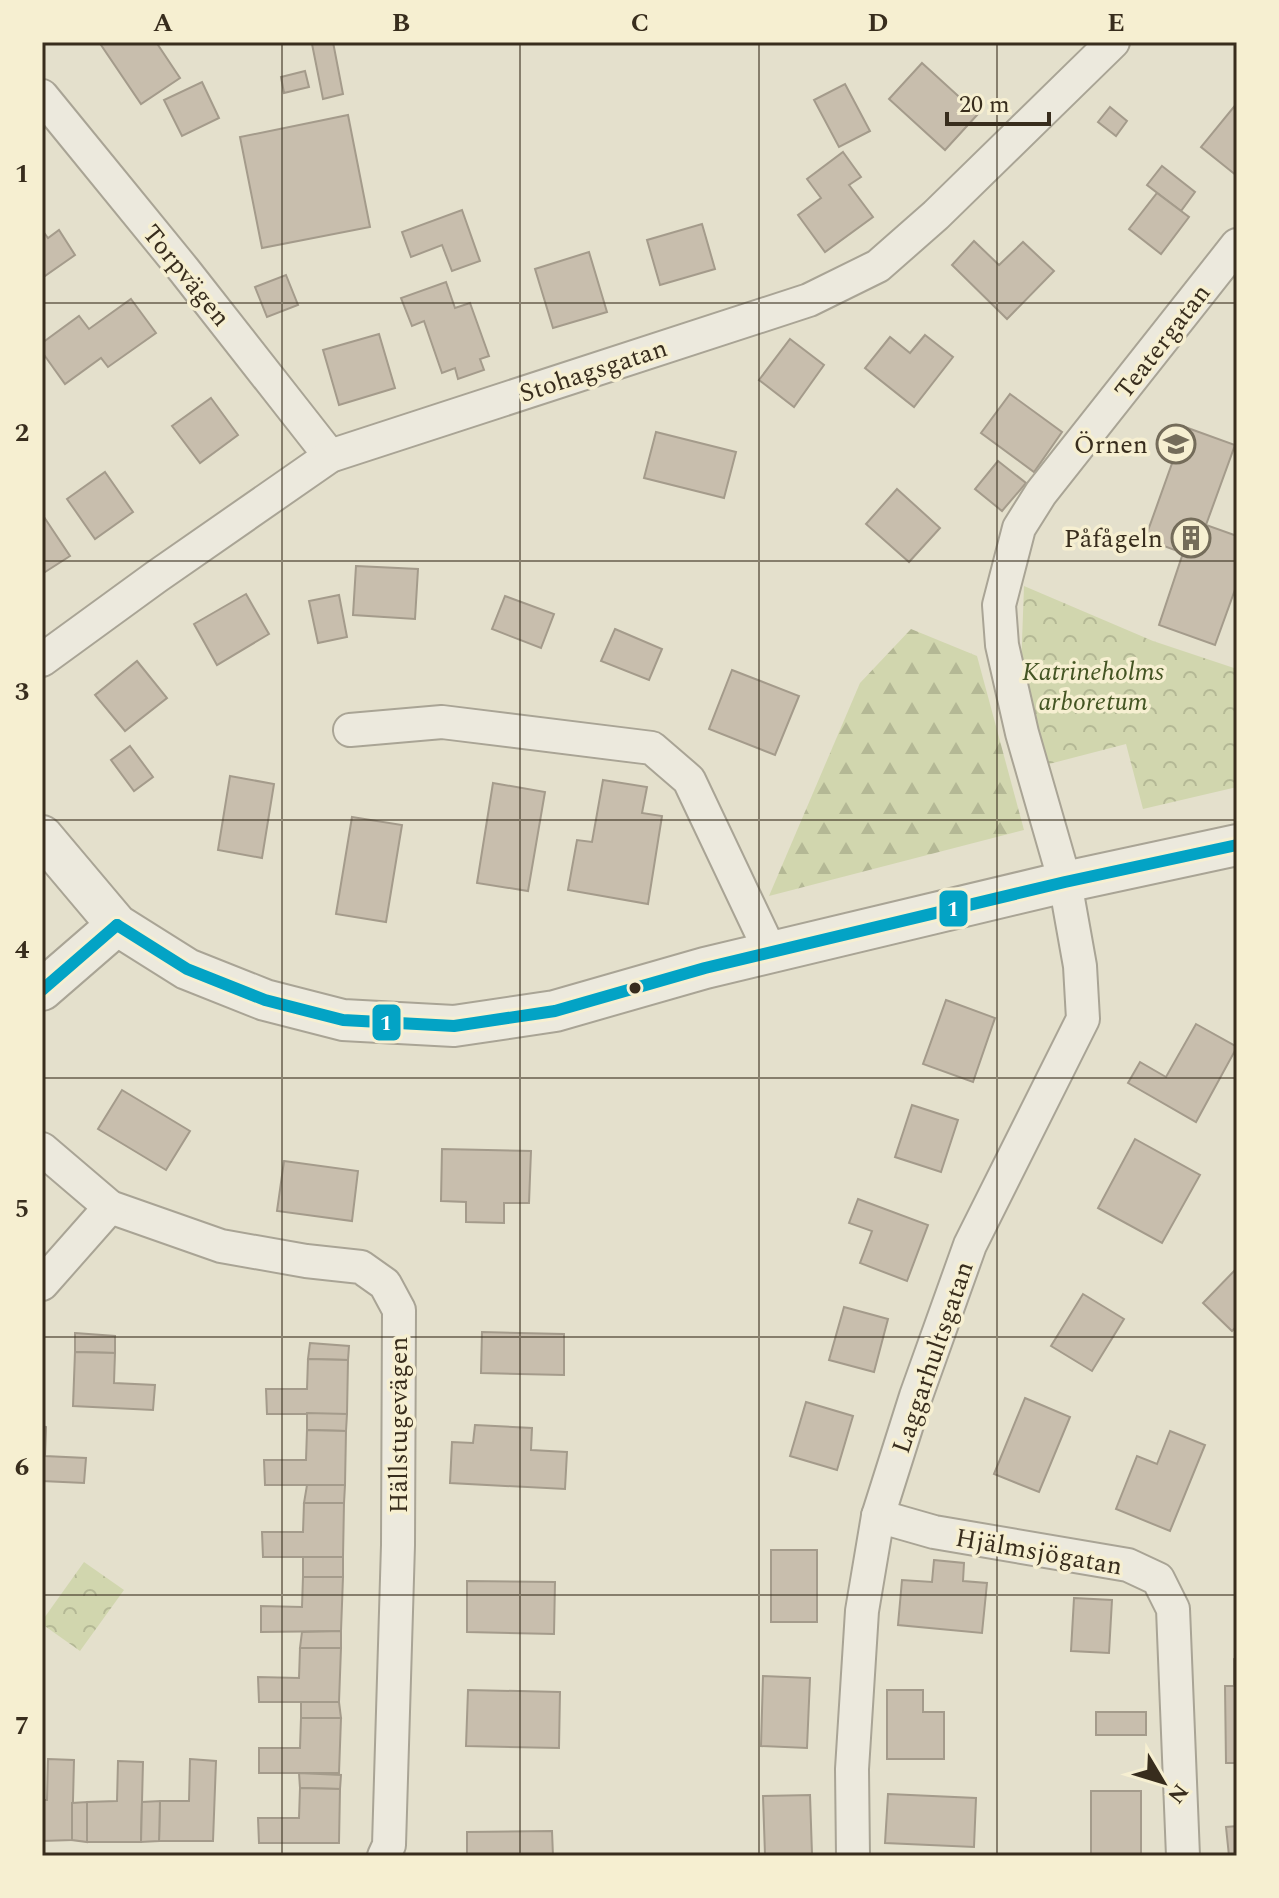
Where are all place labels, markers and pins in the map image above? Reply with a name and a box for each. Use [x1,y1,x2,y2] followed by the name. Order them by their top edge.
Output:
[1155,423,1197,465] school or university icon: Örnen
[1074,425,1148,465] place label: Örnen
[1170,517,1212,559] building icon: Påfågeln
[1064,519,1163,559] place label: Påfågeln
[627,980,643,996] unlabelled marker

